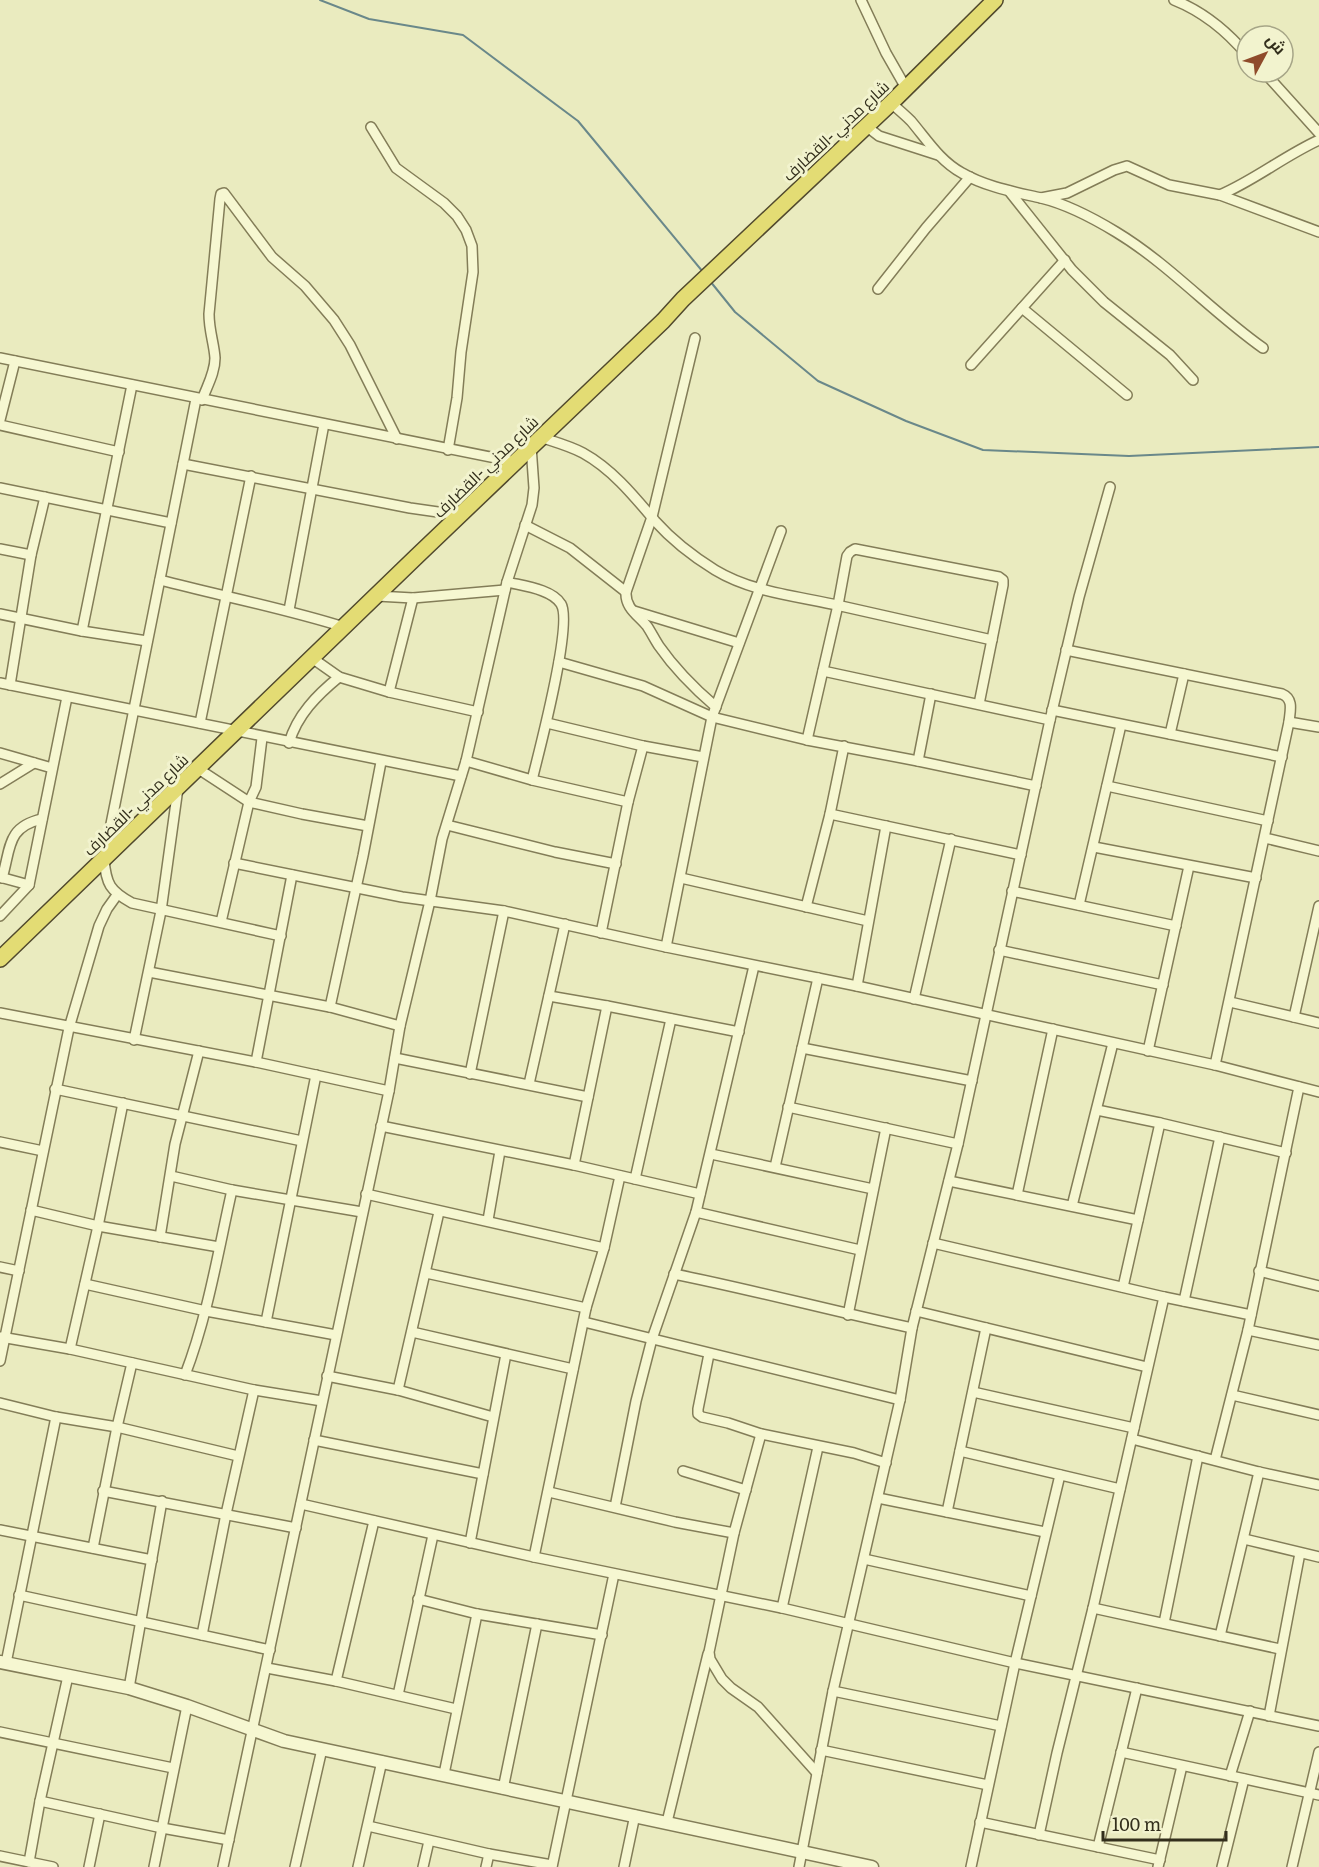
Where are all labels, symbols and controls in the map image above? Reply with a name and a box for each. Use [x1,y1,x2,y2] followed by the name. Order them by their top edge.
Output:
[1235,24,1295,84] north arrow
[1261,28,1293,59] text: ش
[776,74,896,188] street label: شارع مدني -القضارف
[427,409,545,525] street label: شارع مدني -القضارف
[77,747,195,863] street label: شارع مدني -القضارف
[1103,1804,1226,1842] scale bar
[1112,1810,1161,1837] text: 100 m

